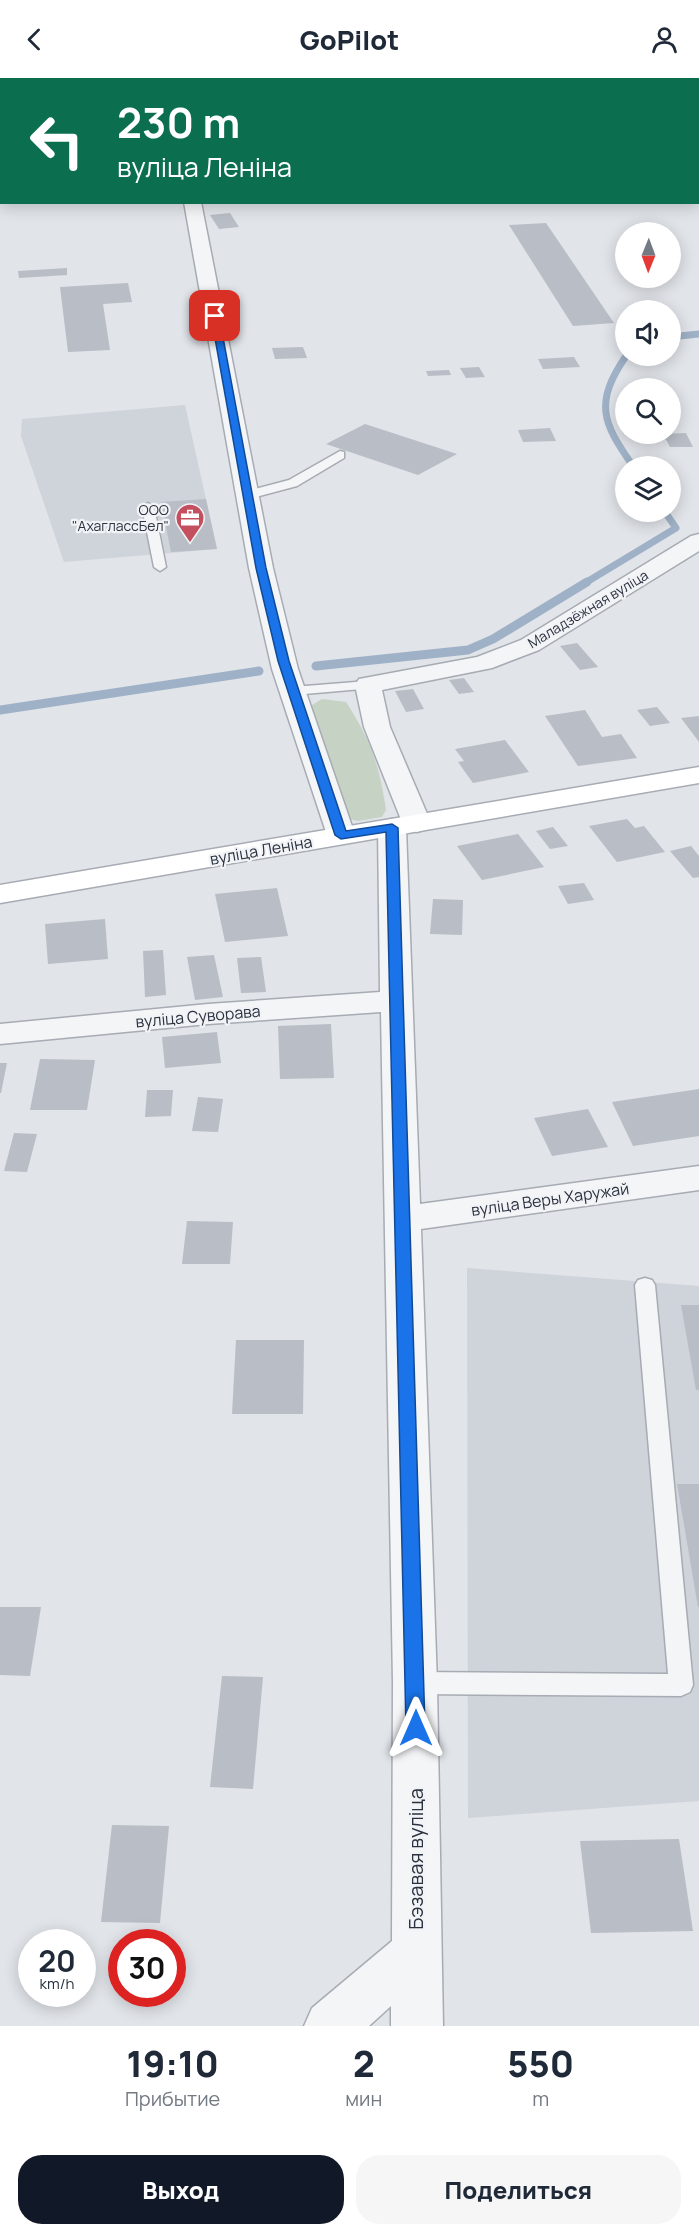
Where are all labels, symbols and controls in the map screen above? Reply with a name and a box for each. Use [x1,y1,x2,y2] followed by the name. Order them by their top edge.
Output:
[300,21,399,58] text: GoPilot
[18,23,51,56] icon: back
[648,23,681,56] icon: person
[117,93,240,151] text: 230 m
[18,102,96,180] icon: left
[117,148,292,185] text: вуліца Леніна
[615,222,681,288] north arrow
[615,222,681,522] map controls
[189,290,240,341] pin
[198,299,231,332] icon: arrive
[615,300,681,366] button: sound
[615,378,681,444] button: search
[615,456,681,522] button: layers
[72,500,169,535] place label: ООО "АхаглассБел"
[174,502,206,544] office icon: ООО "АхаглассБел"
[524,565,652,652] street label: Маладзёжная вуліца
[208,830,314,870] street label: вуліца Леніна
[135,1000,261,1032] street label: вуліца Суворава
[470,1177,630,1221] street label: вуліца Веры Харужай
[384,1696,448,1760] position arrow
[402,1788,429,1930] street label: Бэзавая вуліца
[108,1929,186,2007] speed limit sign: 30
[38,1940,76,1981] text: 20
[40,1973,74,1994] text: km/h
[127,2039,219,2088] text: 19:10
[353,2039,375,2088] text: 2
[507,2039,574,2088] text: 550
[125,2085,220,2112] text: Прибытие
[345,2085,382,2112] text: мин
[532,2085,549,2112] text: m
[18,2155,344,2224] button: Выход
[356,2155,681,2224] button: Поделиться

